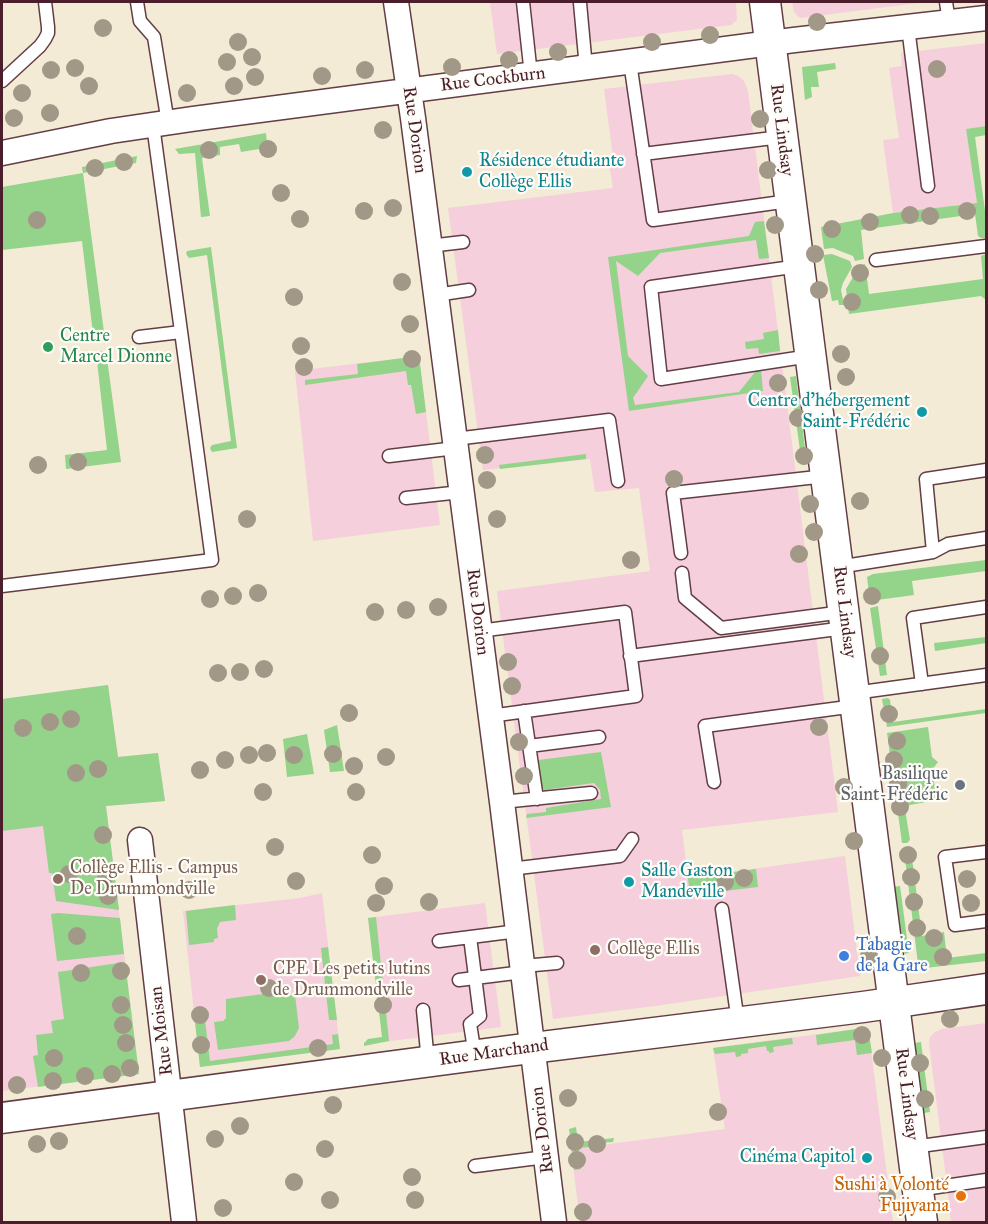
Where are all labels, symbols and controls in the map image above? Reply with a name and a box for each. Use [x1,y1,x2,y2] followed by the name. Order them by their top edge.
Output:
[439,63,547,97] street label: Rue Cockburn
[765,83,797,177] street label: Rue Lindsay
[397,85,431,175] street label: Rue Dorion
[479,151,624,194] place label: Résidence étudiante Collège Ellis
[460,165,474,179] marker: Résidence étudiante Collège Ellis
[60,326,172,368] place label: Centre Marcel Dionne
[41,340,55,354] marker: Centre Marcel Dionne
[748,391,910,434] place label: Centre d'hébergement Saint-Frédéric
[915,405,929,419] marker: Centre d'hébergement Saint-Frédéric
[828,565,860,659] street label: Rue Lindsay
[461,567,493,657] street label: Rue Dorion
[840,764,948,806] place label: Basilique Saint-Frédéric
[953,778,967,792] marker: Basilique Saint-Frédéric
[70,858,238,900] place label: Collège Ellis - Campus De Drummondville
[641,861,733,904] place label: Salle Gaston Mandeville
[51,872,65,886] marker: Collège Ellis - Campus De Drummondville
[622,875,636,889] marker: Salle Gaston Mandeville
[856,935,928,978] place label: Tabagie de la Gare
[607,939,699,961] place label: Collège Ellis
[588,943,602,957] marker: Collège Ellis
[837,949,851,963] marker: Tabagie de la Gare
[273,959,430,1002] place label: CPE Les petits lutins de Drummondville
[254,973,268,987] marker: CPE Les petits lutins de Drummondville
[146,985,178,1077] street label: Rue Moisan
[438,1035,550,1071] street label: Rue Marchand
[890,1047,922,1141] street label: Rue Lindsay
[527,1085,559,1175] street label: Rue Dorion
[740,1147,855,1169] place label: Cinéma Capitol
[860,1151,874,1165] marker: Cinéma Capitol
[834,1175,949,1218] place label: Sushi à Volonté Fujiyama
[954,1189,968,1203] marker: Sushi à Volonté Fujiyama

